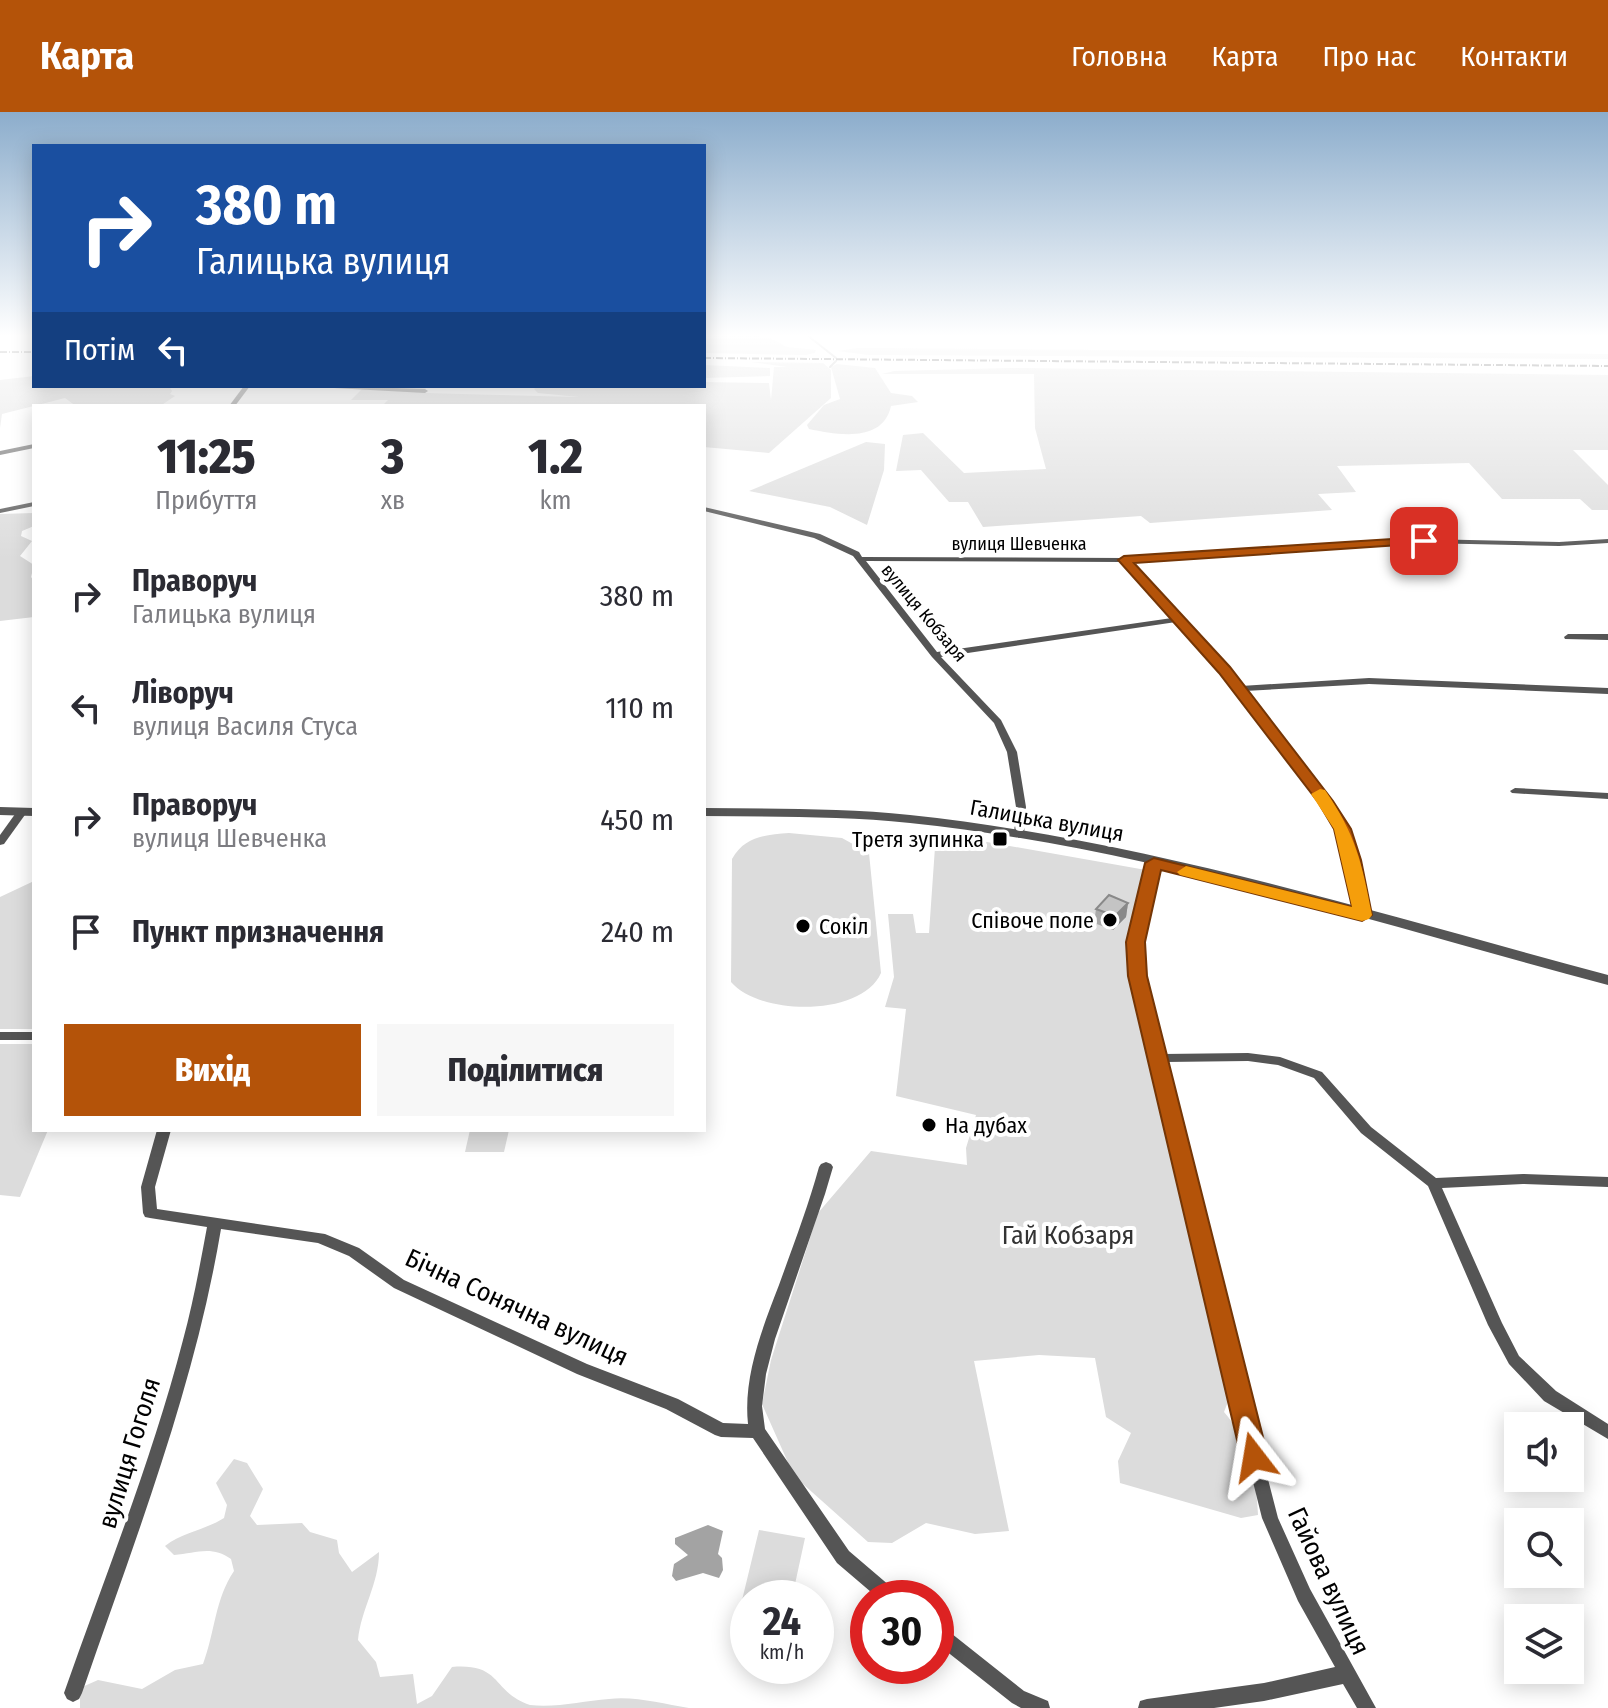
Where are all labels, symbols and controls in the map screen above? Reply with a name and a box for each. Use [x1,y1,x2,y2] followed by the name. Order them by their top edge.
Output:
[40,33,134,79] text: Карта
[1071,40,1168,73] text: Головна
[1212,40,1278,73] text: Карта
[1322,40,1416,73] text: Про нас
[1460,40,1568,73] text: Контакти
[196,172,337,239] text: 380 m
[64,176,168,280] icon: right
[196,240,451,284] text: Галицька вулиця
[151,328,195,372] icon: left
[64,332,135,368] text: Потім
[157,428,256,486] text: 11:25
[381,428,404,486] text: 3
[528,428,583,486] text: 1.2
[155,485,257,516] text: Прибуття
[381,485,405,516] text: хв
[540,485,572,516] text: km
[1390,507,1458,575] pin
[1402,519,1446,563] icon: arrive
[951,533,1087,555] street label: вулиця Шевченка
[877,560,971,666] street label: вулиця Кобзаря
[132,563,257,599] text: Праворуч
[64,574,108,618] icon: right
[600,578,674,614] text: 380 m
[132,599,316,630] text: Галицька вулиця
[132,675,234,711] text: Ліворуч
[64,686,108,730] icon: left
[605,690,674,726] text: 110 m
[132,711,358,742] text: вулиця Василя Стуса
[132,787,257,823] text: Праворуч
[968,794,1126,847] street label: Галицька вулиця
[64,798,108,842] icon: right
[600,802,674,838] text: 450 m
[132,823,327,854] text: вулиця Шевченка
[852,826,984,853] place label: Третя зупинка
[991,830,1009,848] marker: Третя зупинка
[971,907,1094,934] place label: Співоче поле
[64,910,108,954] icon: arrive
[1101,911,1119,929] marker: Співоче поле
[819,913,868,940] place label: Сокіл
[132,914,384,950] text: Пункт призначення
[601,914,674,950] text: 240 m
[794,917,812,935] marker: Сокіл
[64,1024,361,1116] button: Вихід
[377,1024,674,1116] button: Поділитися
[945,1112,1027,1139] place label: На дубах
[920,1116,938,1134] marker: На дубах
[1002,1220,1134,1251] park label: Гай Кобзаря
[400,1242,633,1373] street label: Бічна Сонячна вулиця
[92,1374,167,1532] street label: вулиця Гоголя
[1504,1412,1584,1684] map controls
[1504,1412,1584,1492] button: sound
[1212,1415,1296,1499] position arrow
[1281,1502,1376,1660] street label: Гайова вулиця
[1504,1508,1584,1588] button: search
[850,1580,954,1684] speed limit sign: 30
[763,1598,801,1646] text: 24
[1504,1604,1584,1684] button: layers
[760,1640,804,1664] text: km/h

